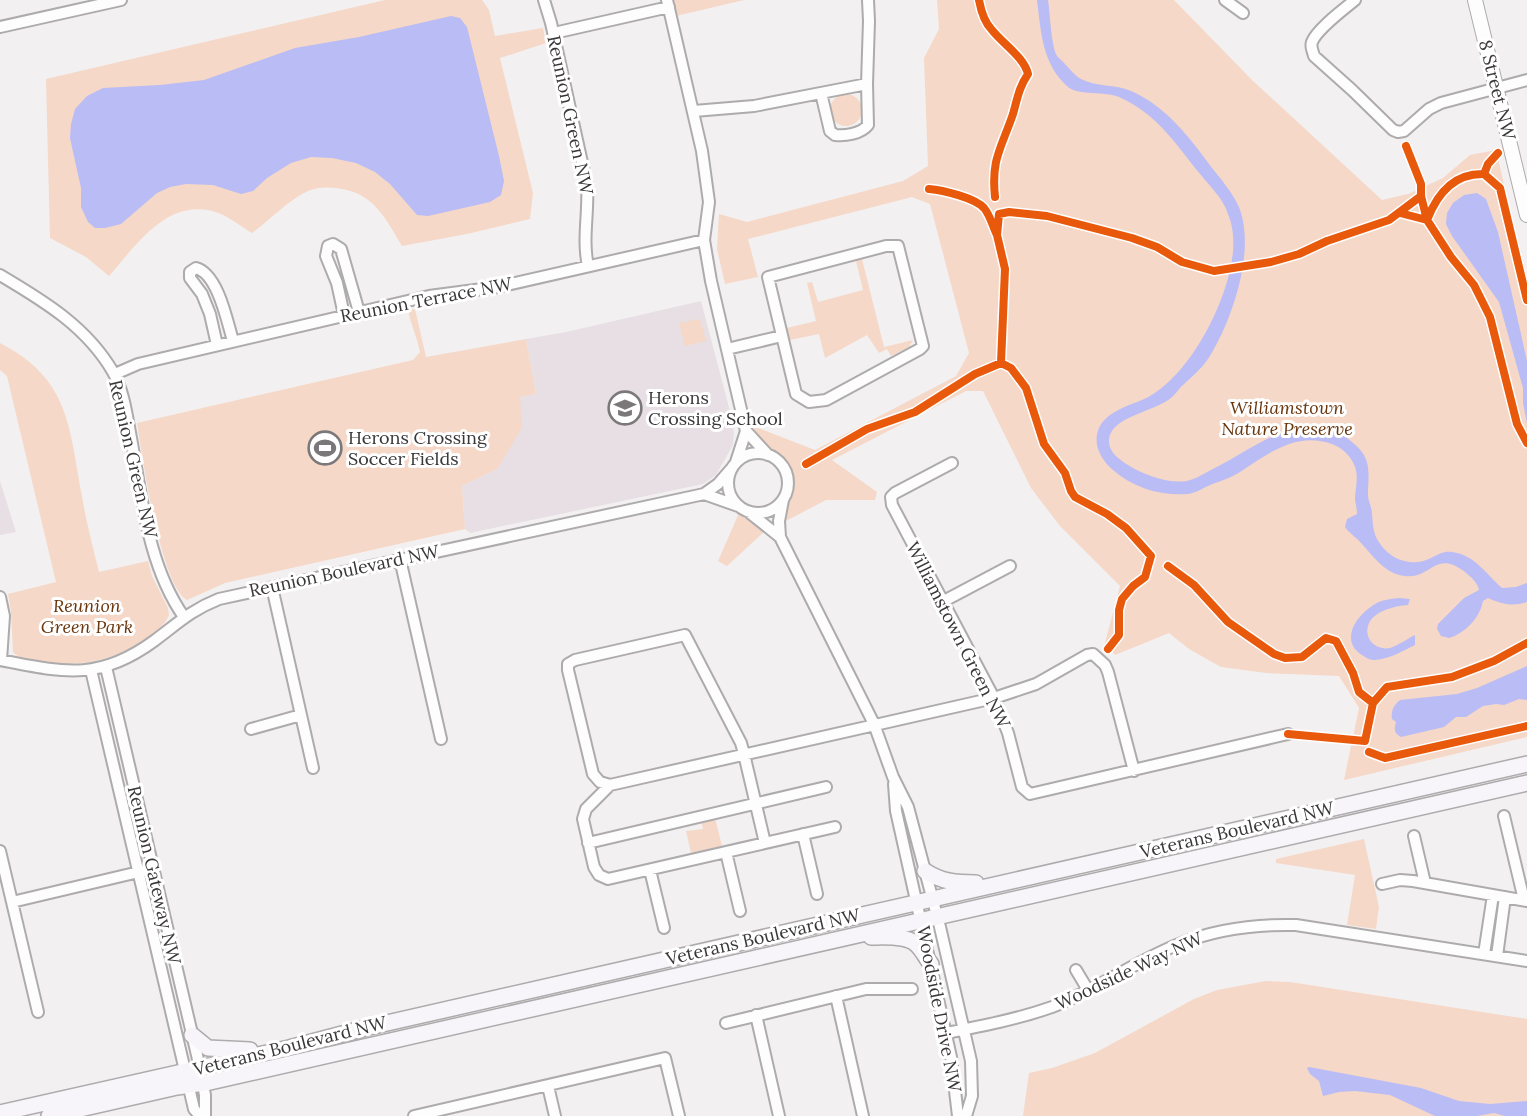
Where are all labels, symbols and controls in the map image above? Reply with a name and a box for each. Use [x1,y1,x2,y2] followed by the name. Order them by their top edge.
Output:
[542,33,599,198] street label: Reunion Green NW
[1474,37,1521,143] street label: 8 Street NW
[338,271,515,327] street label: Reunion Terrace NW
[104,377,163,541] street label: Reunion Green NW
[648,386,783,430] place label: Herons Crossing School
[607,390,643,426] school or university icon: Herons Crossing School
[1221,396,1353,440] park label: Williamstown Nature Preserve
[348,426,488,470] place label: Herons Crossing Soccer Fields
[307,430,343,466] sports icon: Herons Crossing Soccer Fields
[901,537,1016,733] street label: Williamstown Green NW
[247,539,442,602] street label: Reunion Boulevard NW
[41,594,133,638] park label: Reunion Green Park
[123,783,186,967] street label: Reunion Gateway NW
[1137,796,1337,863] street label: Veterans Boulevard NW
[663,903,863,970] street label: Veterans Boulevard NW
[912,924,967,1095] street label: Woodside Drive NW
[1051,926,1207,1015] street label: Woodside Way NW
[190,1010,390,1081] street label: Veterans Boulevard NW

